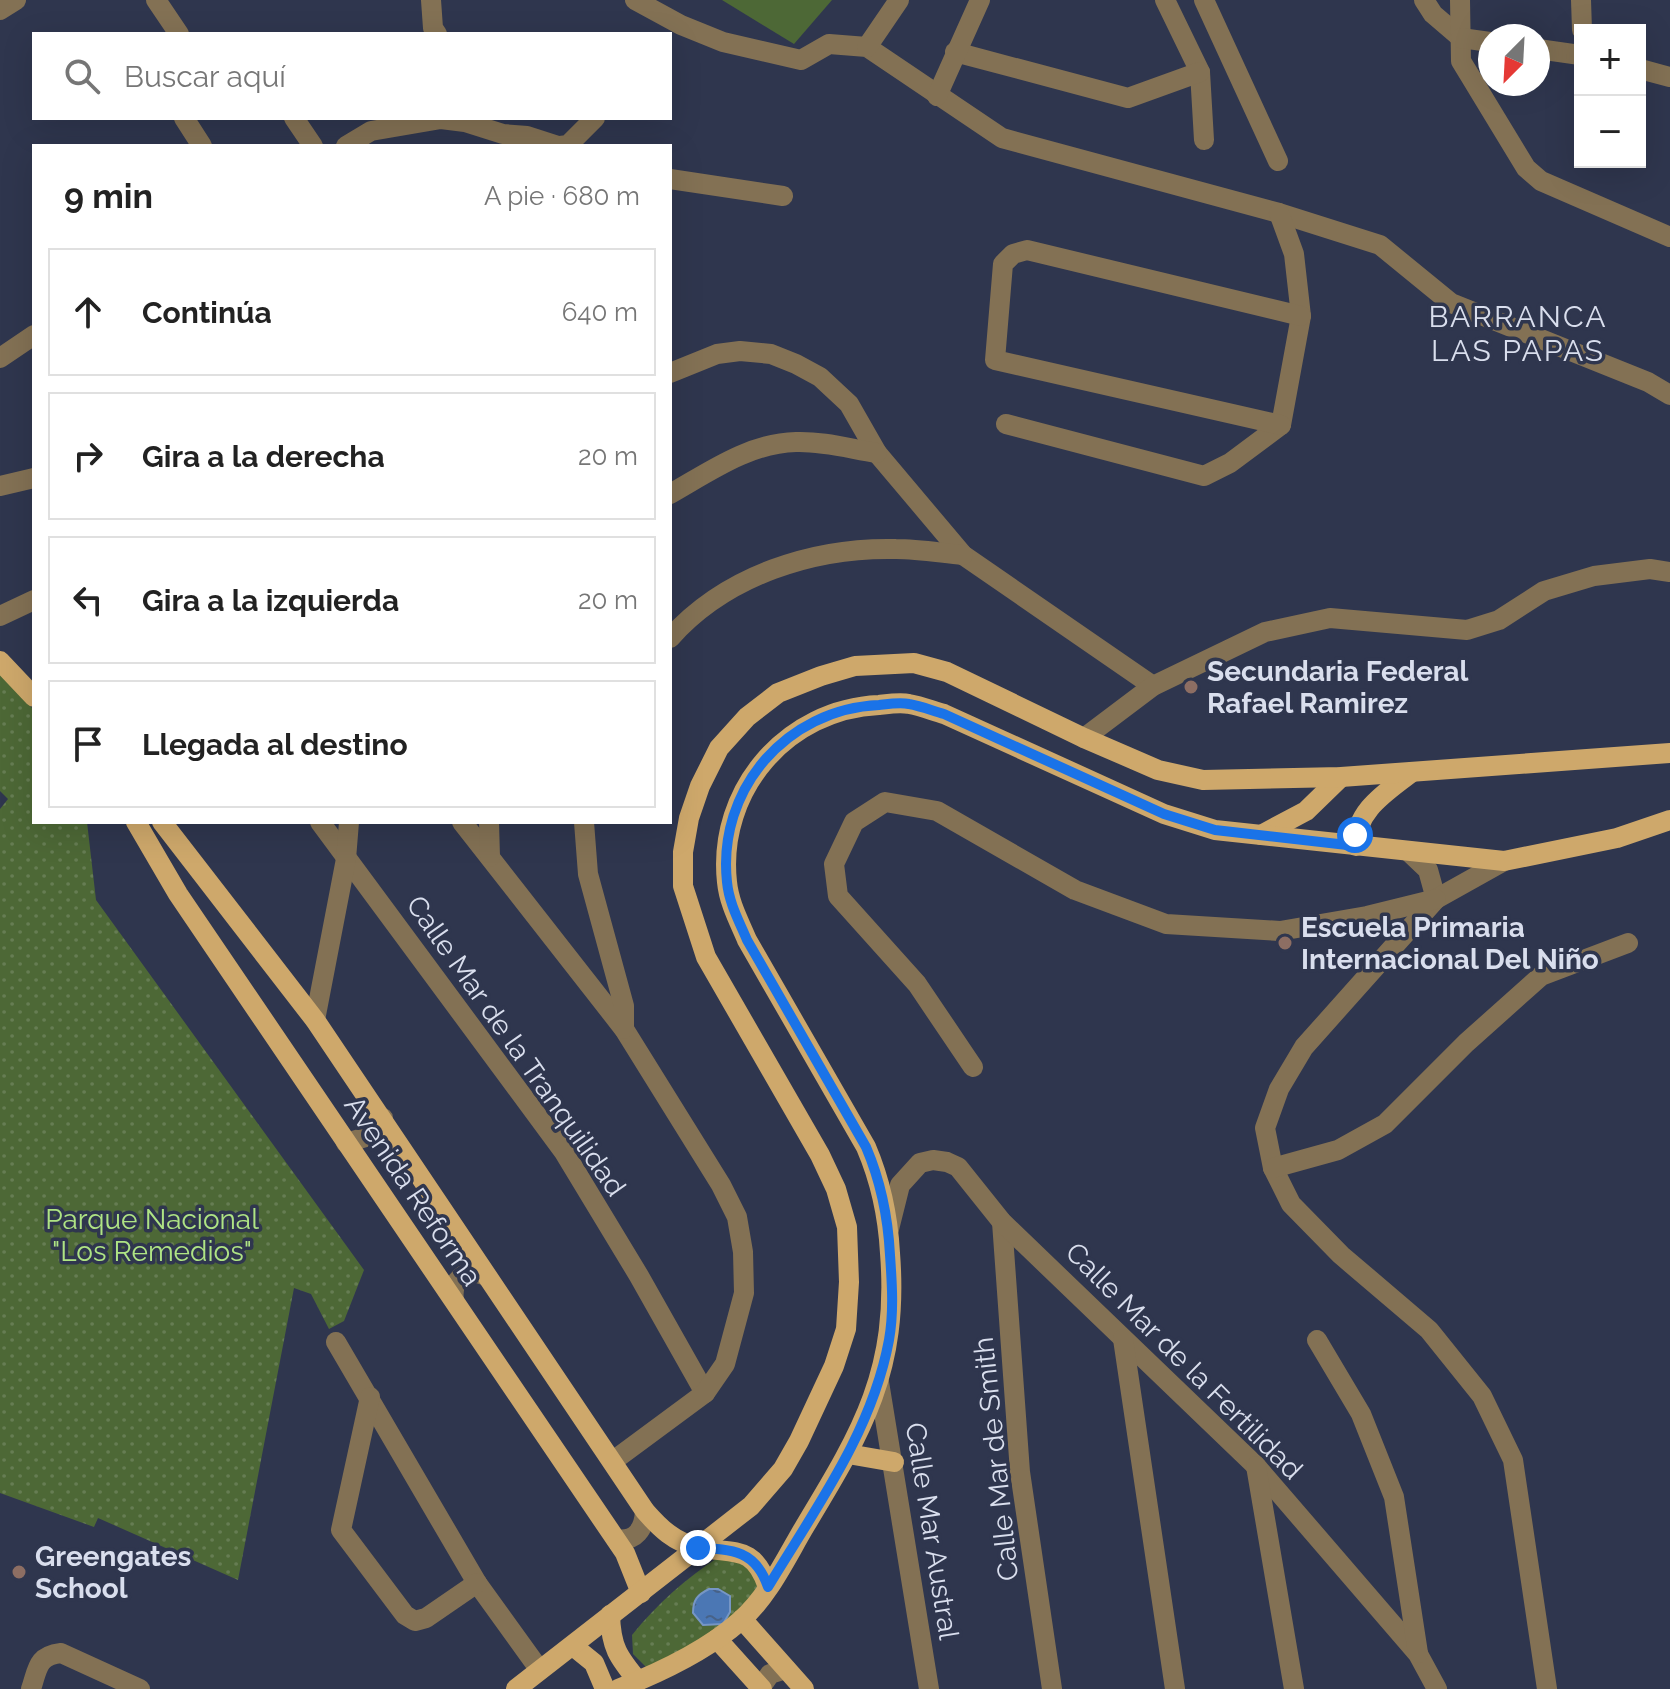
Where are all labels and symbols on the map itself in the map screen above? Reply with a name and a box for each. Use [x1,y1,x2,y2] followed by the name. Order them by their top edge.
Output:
[1478,24,1550,96] north arrow
[1429,299,1607,368] district label: BARRANCA LAS PAPAS
[1207,655,1468,720] place label: Secundaria Federal Rafael Ramirez
[1182,678,1200,696] marker: Secundaria Federal Rafael Ramirez
[1337,817,1373,853] route start
[399,889,633,1203] street label: Calle Mar de la Tranquilidad
[1301,911,1599,976] place label: Escuela Primaria Internacional Del Niño
[1276,934,1294,952] marker: Escuela Primaria Internacional Del Niño
[337,1090,489,1292] street label: Avenida Reforma
[45,1203,259,1268] park label: Parque Nacional "Los Remedios"
[1059,1236,1309,1486] street label: Calle Mar de la Fertilidad
[967,1336,1025,1582] street label: Calle Mar de Smith
[899,1420,966,1642] street label: Calle Mar Austral
[680,1530,716,1566] route end
[35,1540,191,1605] place label: Greengates School
[10,1563,28,1581] marker: Greengates School

